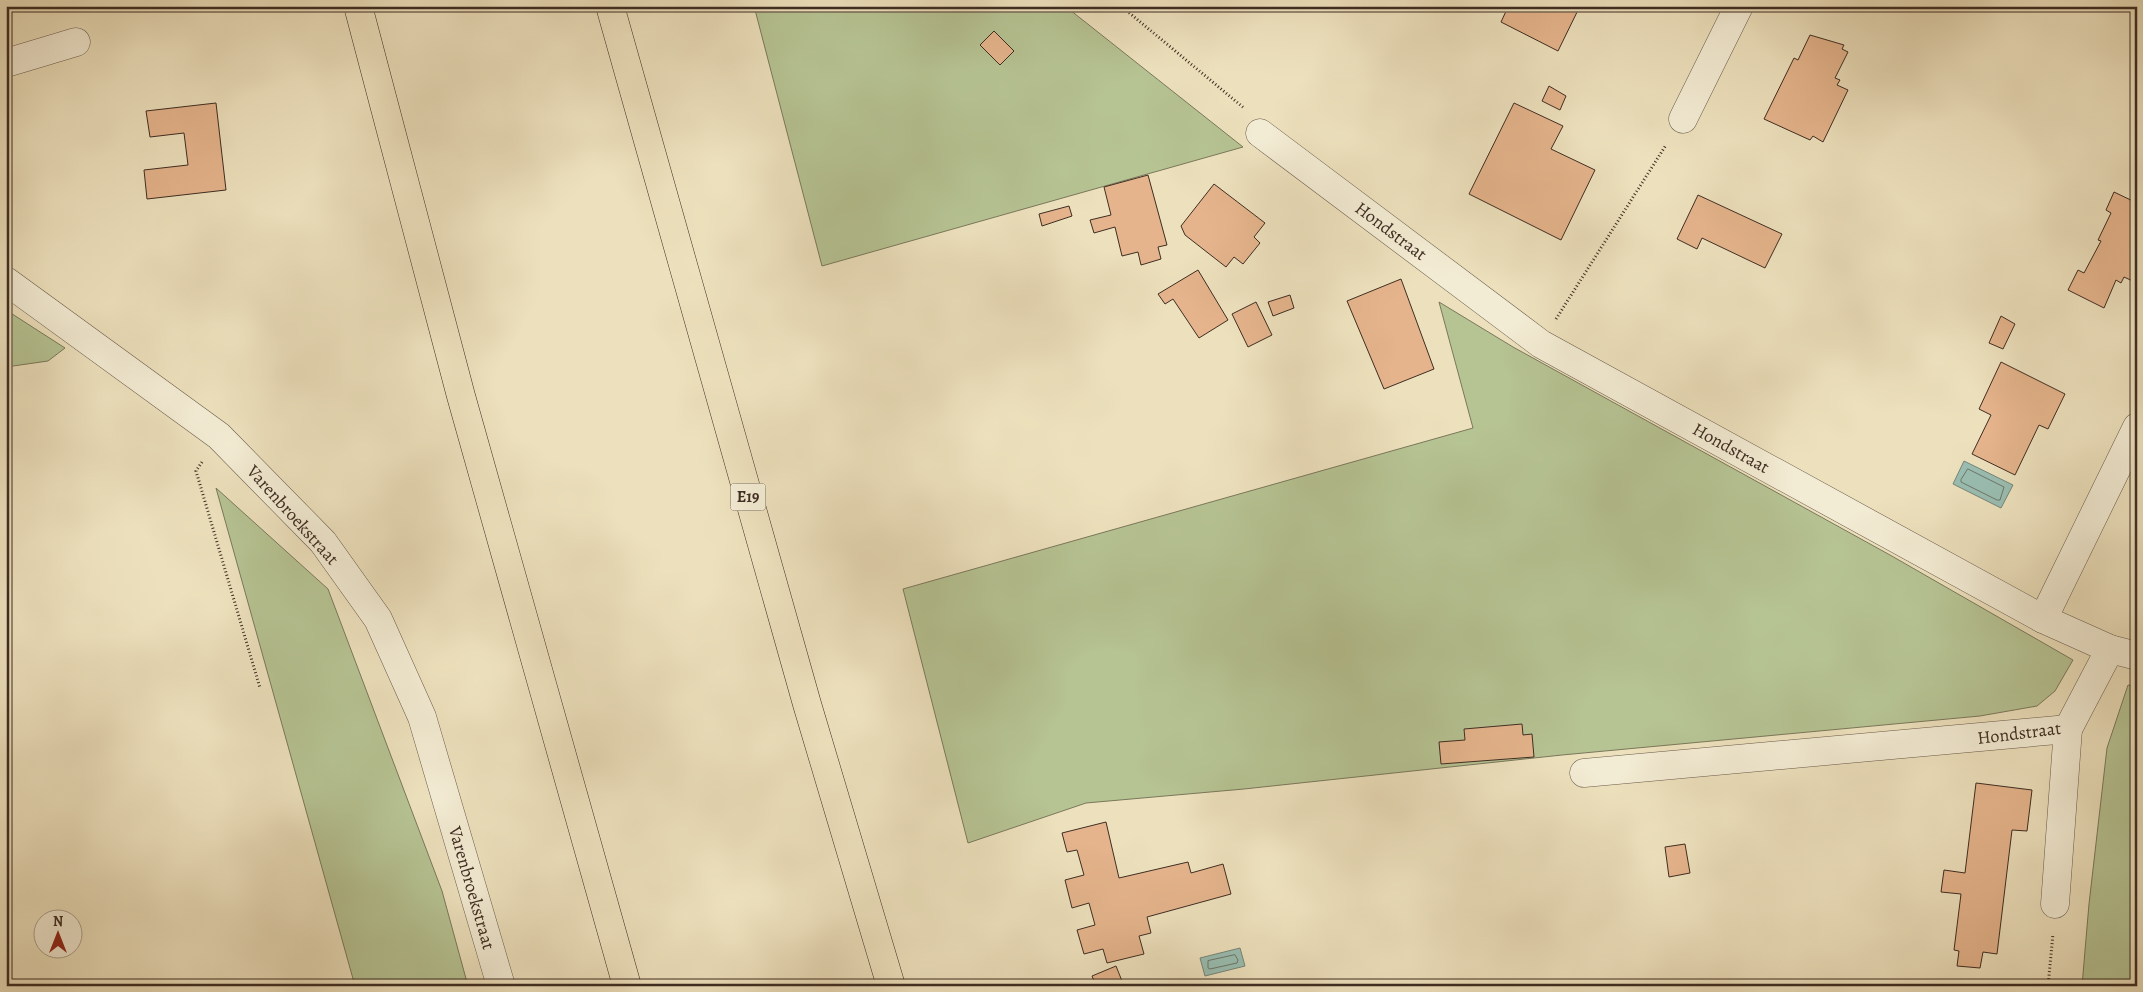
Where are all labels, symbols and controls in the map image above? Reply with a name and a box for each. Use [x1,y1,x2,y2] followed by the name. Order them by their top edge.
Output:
[1350,196,1432,266] street label: Hondstraat
[1688,417,1774,479] street label: Hondstraat
[241,459,344,570] street label: Varenbroekstraat
[730,484,766,511] road number: E19
[1976,716,2062,750] street label: Hondstraat
[443,823,501,952] street label: Varenbroekstraat
[32,910,82,960] north arrow
[53,912,63,931] text: N

